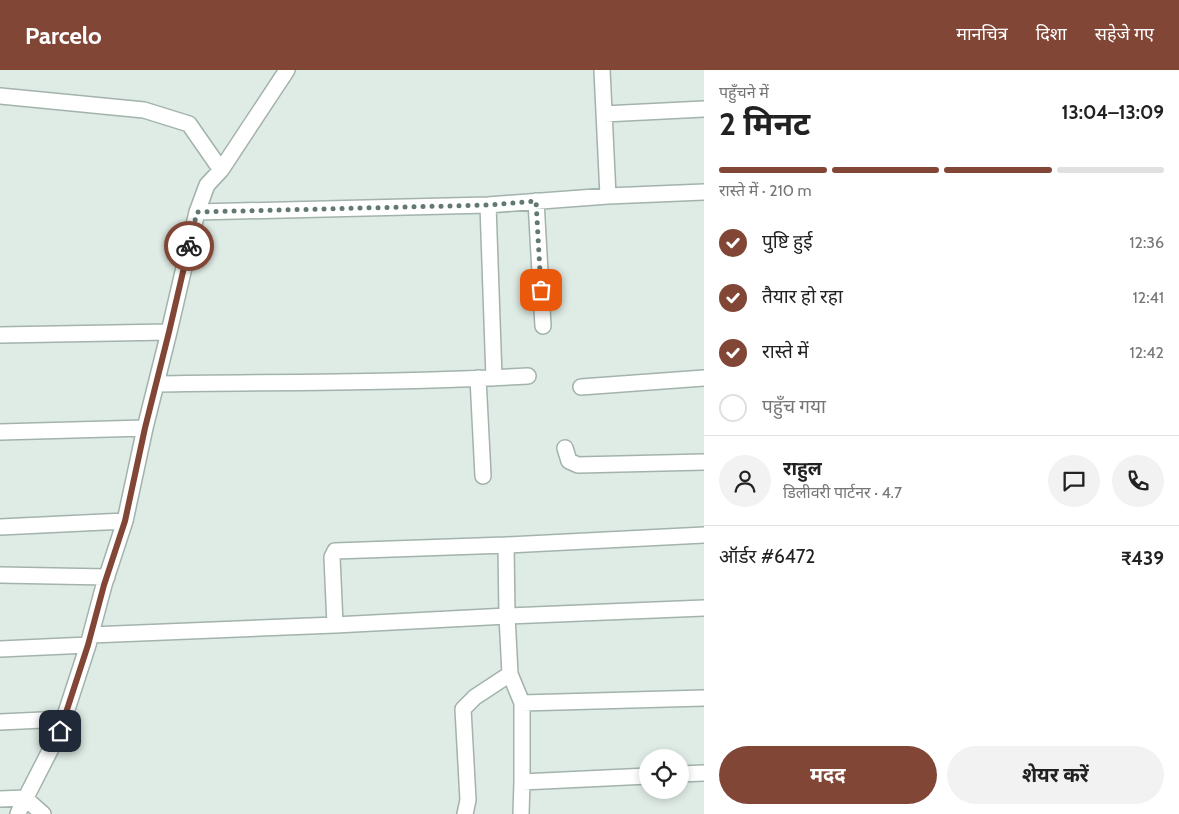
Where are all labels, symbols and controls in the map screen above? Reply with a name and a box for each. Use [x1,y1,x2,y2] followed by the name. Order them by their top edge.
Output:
[25,21,102,50] text: Parcelo
[956,23,1008,45] text: मानचित्र
[1036,23,1067,45] text: दिशा
[1095,23,1154,45] text: सहेजे गए
[719,83,769,102] text: पहुँचने में
[1061,101,1164,124] text: 13:04–13:09
[719,104,810,143] text: 2 मिनट
[719,181,812,200] text: रास्ते में · 210 m
[164,221,214,271] courier
[719,229,747,257] icon: check
[762,230,813,253] text: पुष्टि हुई
[175,232,203,260] icon: bike
[1129,233,1164,252] text: 12:36
[520,269,562,311] pin
[527,276,555,304] icon: bag
[719,284,747,312] icon: check
[762,285,843,308] text: तैयार हो रहा
[1133,288,1164,307] text: 12:41
[719,339,747,367] icon: check
[762,340,809,363] text: रास्ते में
[1129,343,1164,362] text: 12:42
[762,395,826,418] text: पहुँच गया
[719,455,771,507] button: person
[1048,455,1100,507] button: chat
[1112,455,1164,507] button: phone
[783,457,822,480] text: राहुल
[783,483,902,502] text: डिलीवरी पार्टनर · 4.7
[719,545,815,568] text: ऑर्डर #6472
[1121,547,1164,570] text: ₹439
[39,710,81,752] pin
[46,717,74,745] icon: home
[719,746,937,804] button: मदद
[947,746,1164,804] button: शेयर करें
[639,749,689,799] map controls
[639,749,689,799] button: locate

